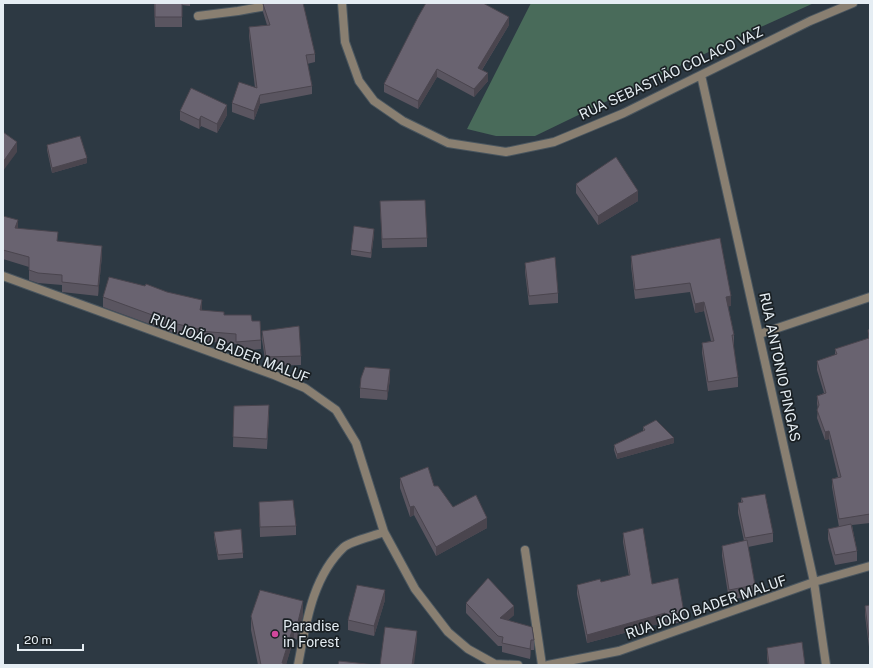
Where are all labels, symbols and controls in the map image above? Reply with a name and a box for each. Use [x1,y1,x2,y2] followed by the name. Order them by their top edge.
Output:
[576,22,766,123] street label: RUA SEBASTIÃO COLACO VAZ
[756,291,804,443] street label: RUA ANTONIO PINGAS
[148,309,312,386] street label: RUA JOÃO BADER MALUF
[623,571,789,642] street label: RUA JOÃO BADER MALUF
[283,618,340,650] place label: Paradise in Forest
[18,626,83,652] scale bar
[270,629,280,639] marker: Paradise in Forest
[24,633,52,647] text: 20 m

